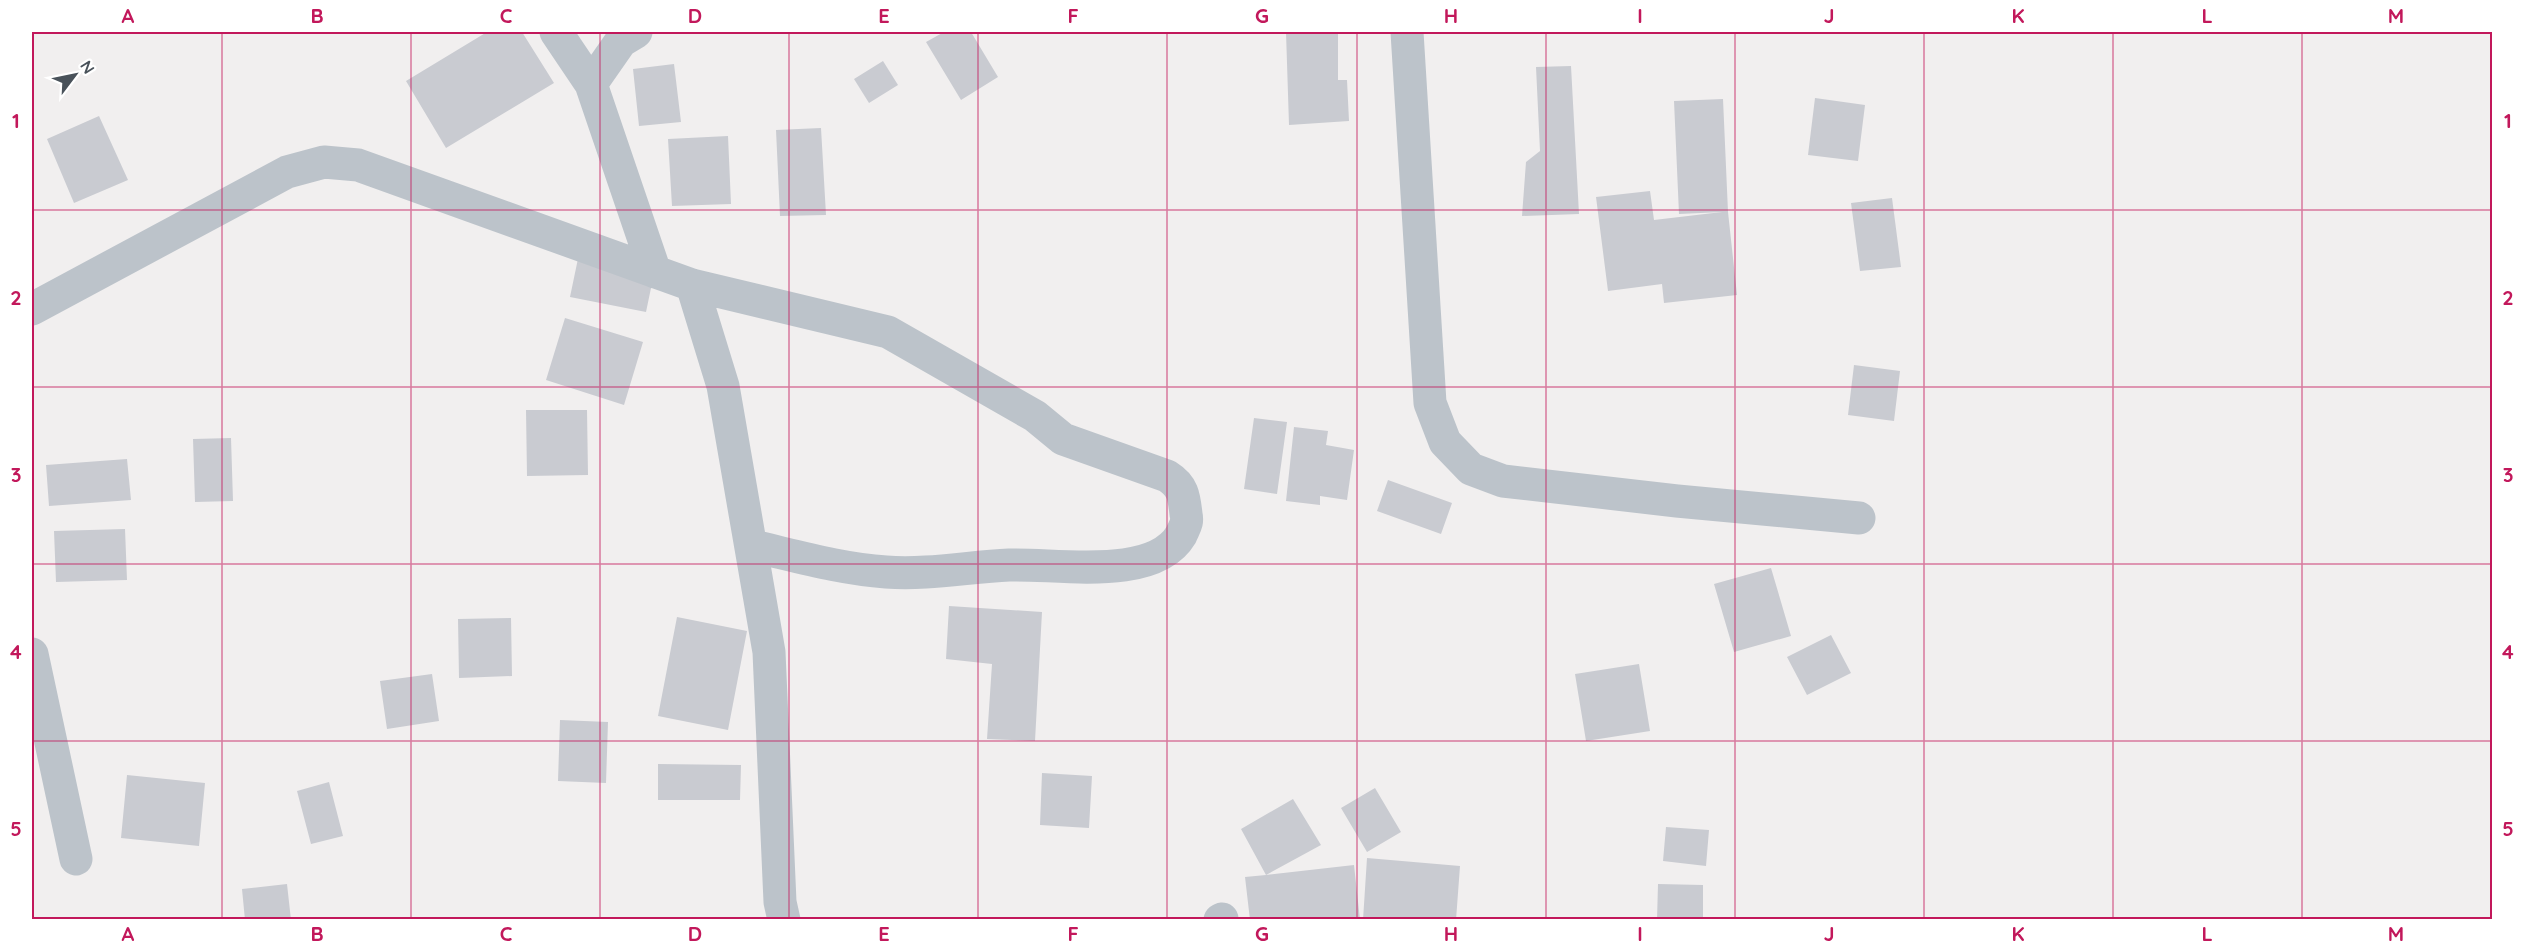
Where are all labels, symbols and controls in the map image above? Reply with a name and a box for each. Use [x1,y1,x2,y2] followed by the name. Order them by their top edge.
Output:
[122,3,135,28] text: A
[310,3,324,28] text: B
[500,3,513,28] text: C
[688,3,702,28] text: D
[878,3,890,28] text: E
[1067,3,1079,28] text: F
[1255,3,1269,28] text: G
[1444,3,1458,28] text: H
[1637,3,1643,28] text: I
[1823,3,1835,28] text: J
[2011,3,2025,28] text: K
[2201,3,2213,28] text: L
[2388,3,2404,28] text: M
[45,45,105,105] north arrow
[76,57,99,77] text: N
[12,108,20,133] text: 1
[2504,108,2512,133] text: 1
[10,285,22,310] text: 2
[2502,285,2514,310] text: 2
[11,462,21,487] text: 3
[2503,462,2513,487] text: 3
[10,639,22,664] text: 4
[2502,639,2514,664] text: 4
[10,816,22,841] text: 5
[2502,816,2514,841] text: 5
[122,921,135,946] text: A
[310,921,324,946] text: B
[500,921,513,946] text: C
[688,921,702,946] text: D
[878,921,890,946] text: E
[1067,921,1079,946] text: F
[1255,921,1269,946] text: G
[1444,921,1458,946] text: H
[1637,921,1643,946] text: I
[1823,921,1835,946] text: J
[2011,921,2025,946] text: K
[2201,921,2213,946] text: L
[2388,921,2404,946] text: M

